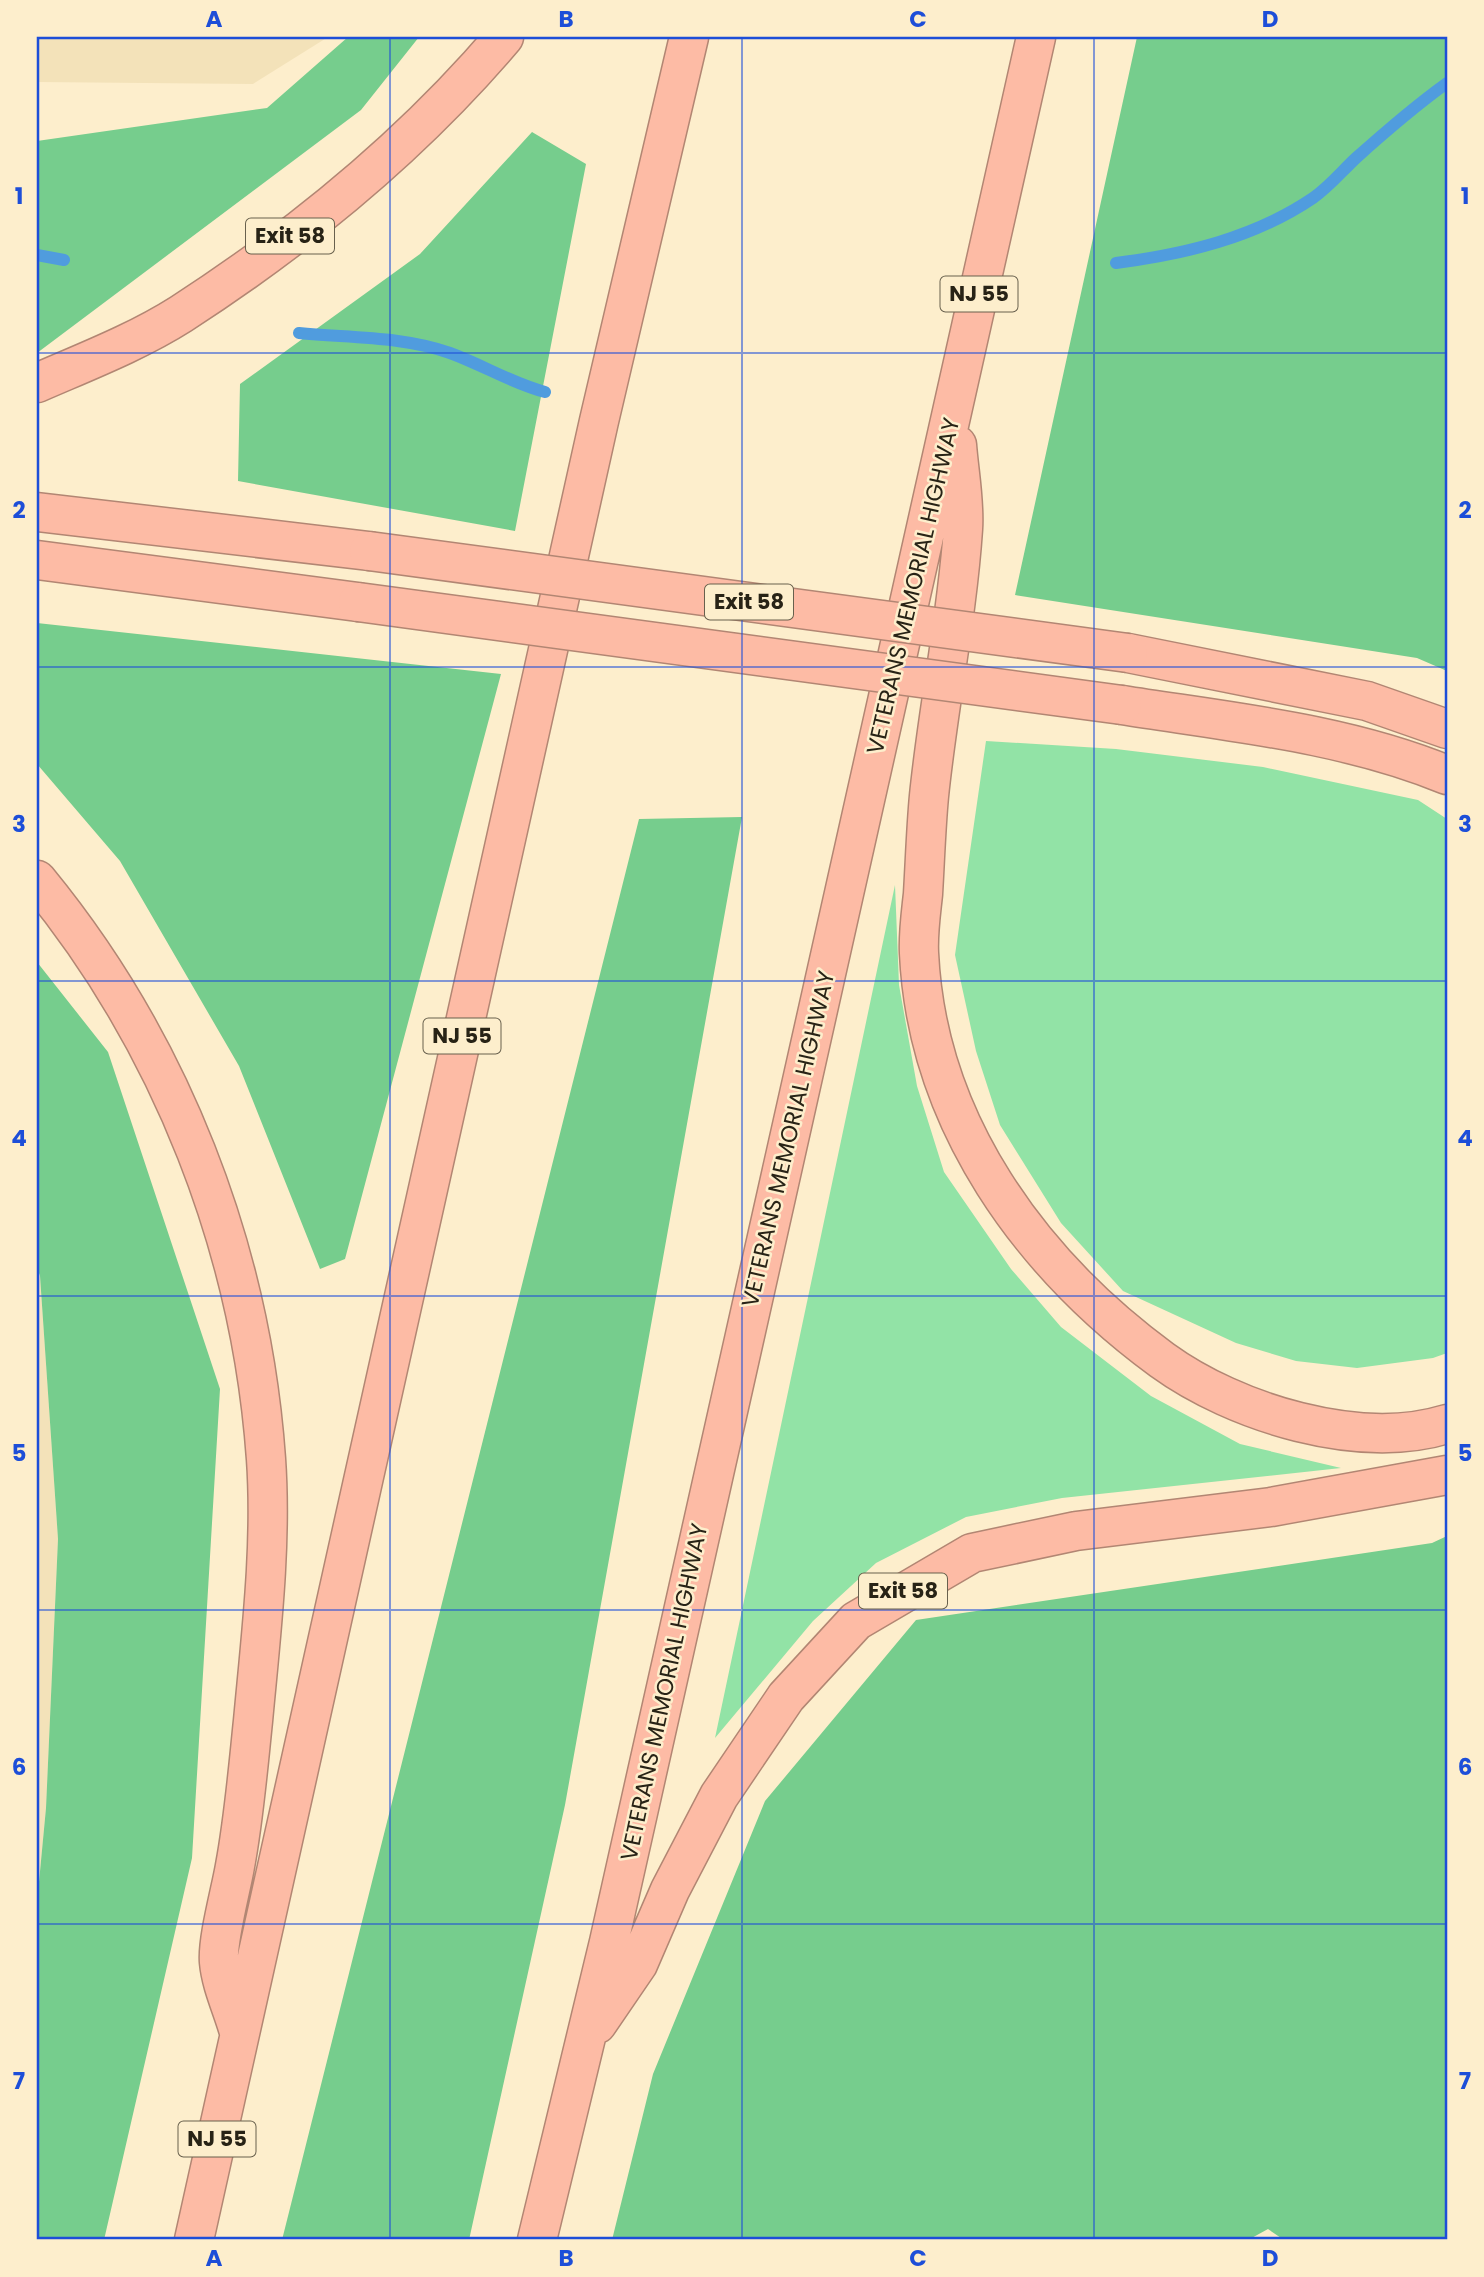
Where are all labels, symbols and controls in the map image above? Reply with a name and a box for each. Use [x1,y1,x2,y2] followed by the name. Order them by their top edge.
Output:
[206,3,223,35] text: A
[558,3,574,35] text: B
[909,3,927,35] text: C
[1262,3,1278,35] text: D
[15,180,23,212] text: 1
[1461,180,1469,212] text: 1
[246,218,334,254] road number: Exit 58
[940,276,1018,312] road number: NJ 55
[859,415,967,757] street label: VETERANS MEMORIAL HIGHWAY
[12,494,26,526] text: 2
[1458,494,1472,526] text: 2
[705,584,793,620] road number: Exit 58
[12,808,26,840] text: 3
[1458,808,1472,840] text: 3
[734,968,842,1310] street label: VETERANS MEMORIAL HIGHWAY
[424,1018,500,1054] road number: NJ 55
[11,1122,27,1154] text: 4
[1457,1122,1473,1154] text: 4
[12,1437,26,1469] text: 5
[1458,1437,1472,1469] text: 5
[613,1520,715,1864] street label: VETERANS MEMORIAL HIGHWAY
[859,1574,947,1608] road number: Exit 58
[12,1751,26,1783] text: 6
[1458,1751,1472,1783] text: 6
[13,2065,25,2097] text: 7
[1459,2065,1471,2097] text: 7
[178,2122,256,2156] road number: NJ 55
[206,2242,223,2274] text: A
[558,2242,574,2274] text: B
[909,2242,927,2274] text: C
[1262,2242,1278,2274] text: D

